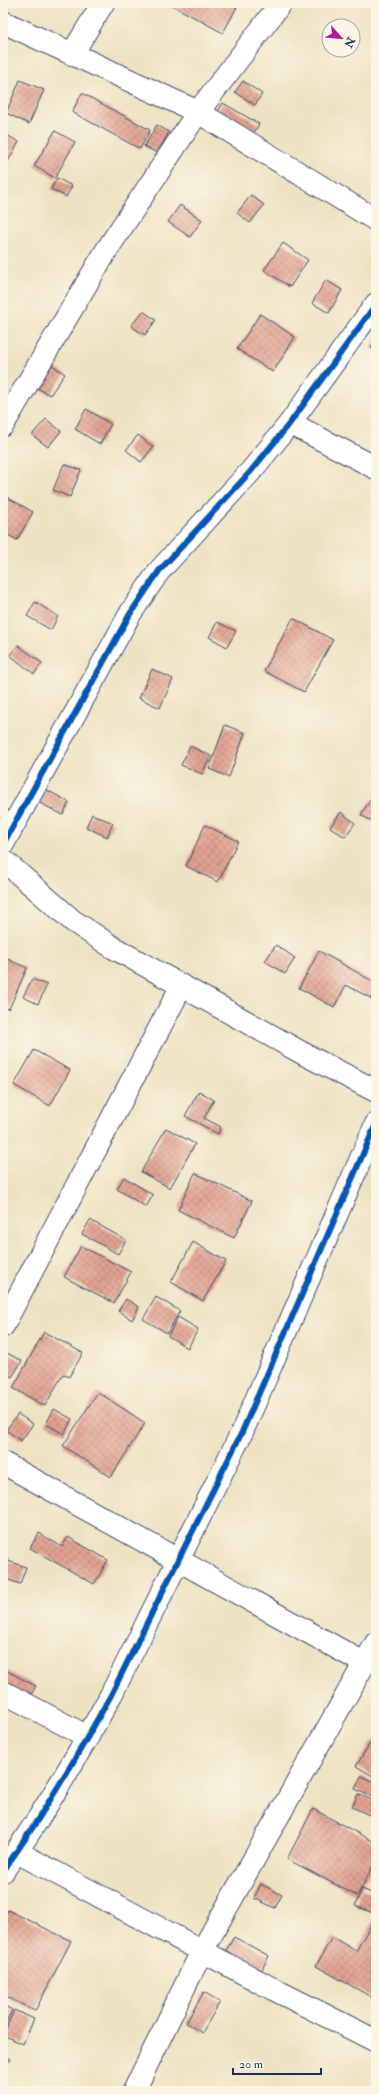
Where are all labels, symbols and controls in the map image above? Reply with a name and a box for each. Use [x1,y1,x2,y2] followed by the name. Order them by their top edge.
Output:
[321,18,361,58] north arrow
[341,34,358,51] text: N
[233,2050,321,2076] scale bar
[239,2057,264,2072] text: 20 m

